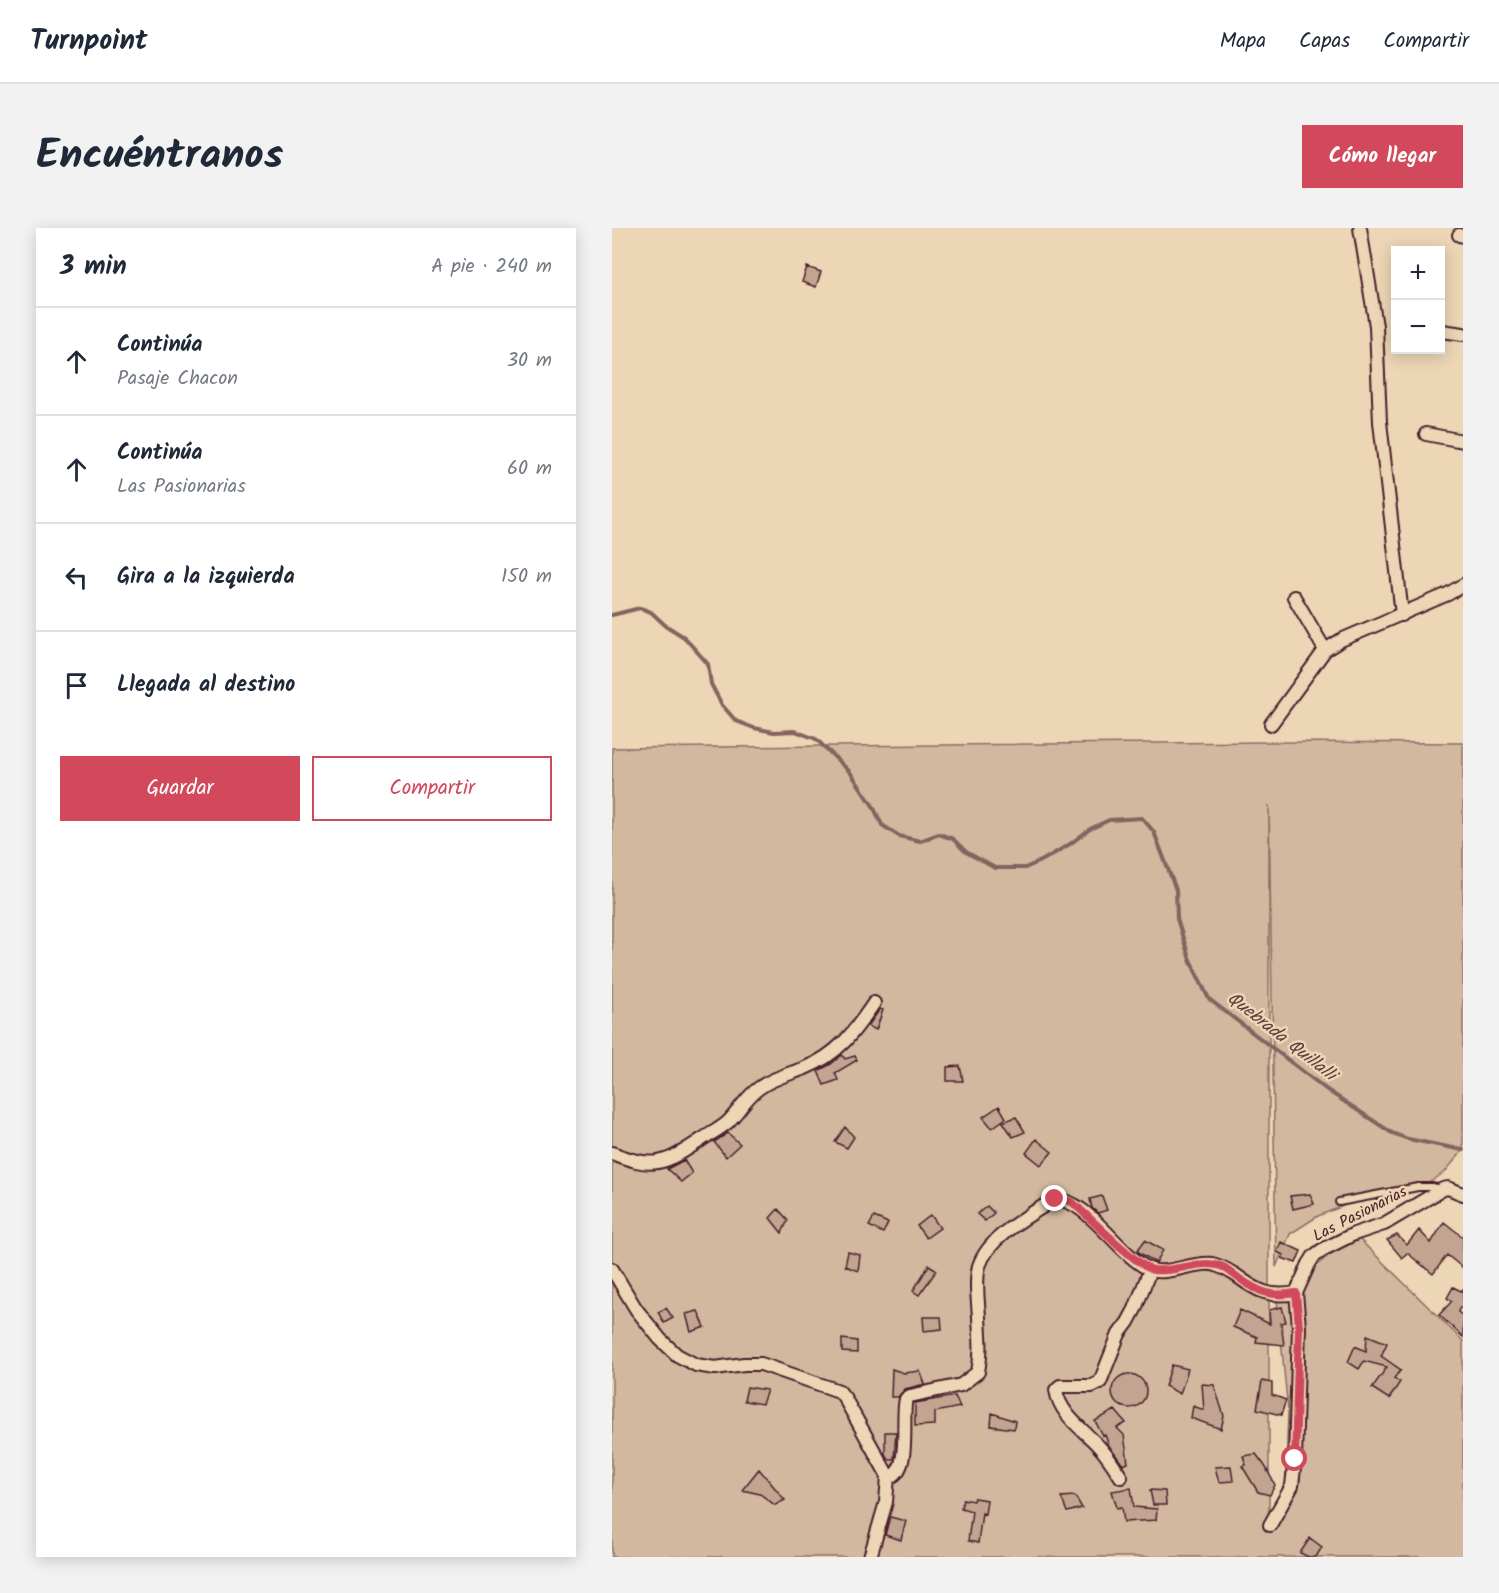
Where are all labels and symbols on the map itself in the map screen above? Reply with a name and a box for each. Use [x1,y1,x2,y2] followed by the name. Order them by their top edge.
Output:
[1220,985,1345,1091] water label: Quebrada Quillalli
[1308,1179,1412,1249] street label: Las Pasionarias
[1041,1185,1067,1211] route end
[1281,1445,1307,1471] route start

